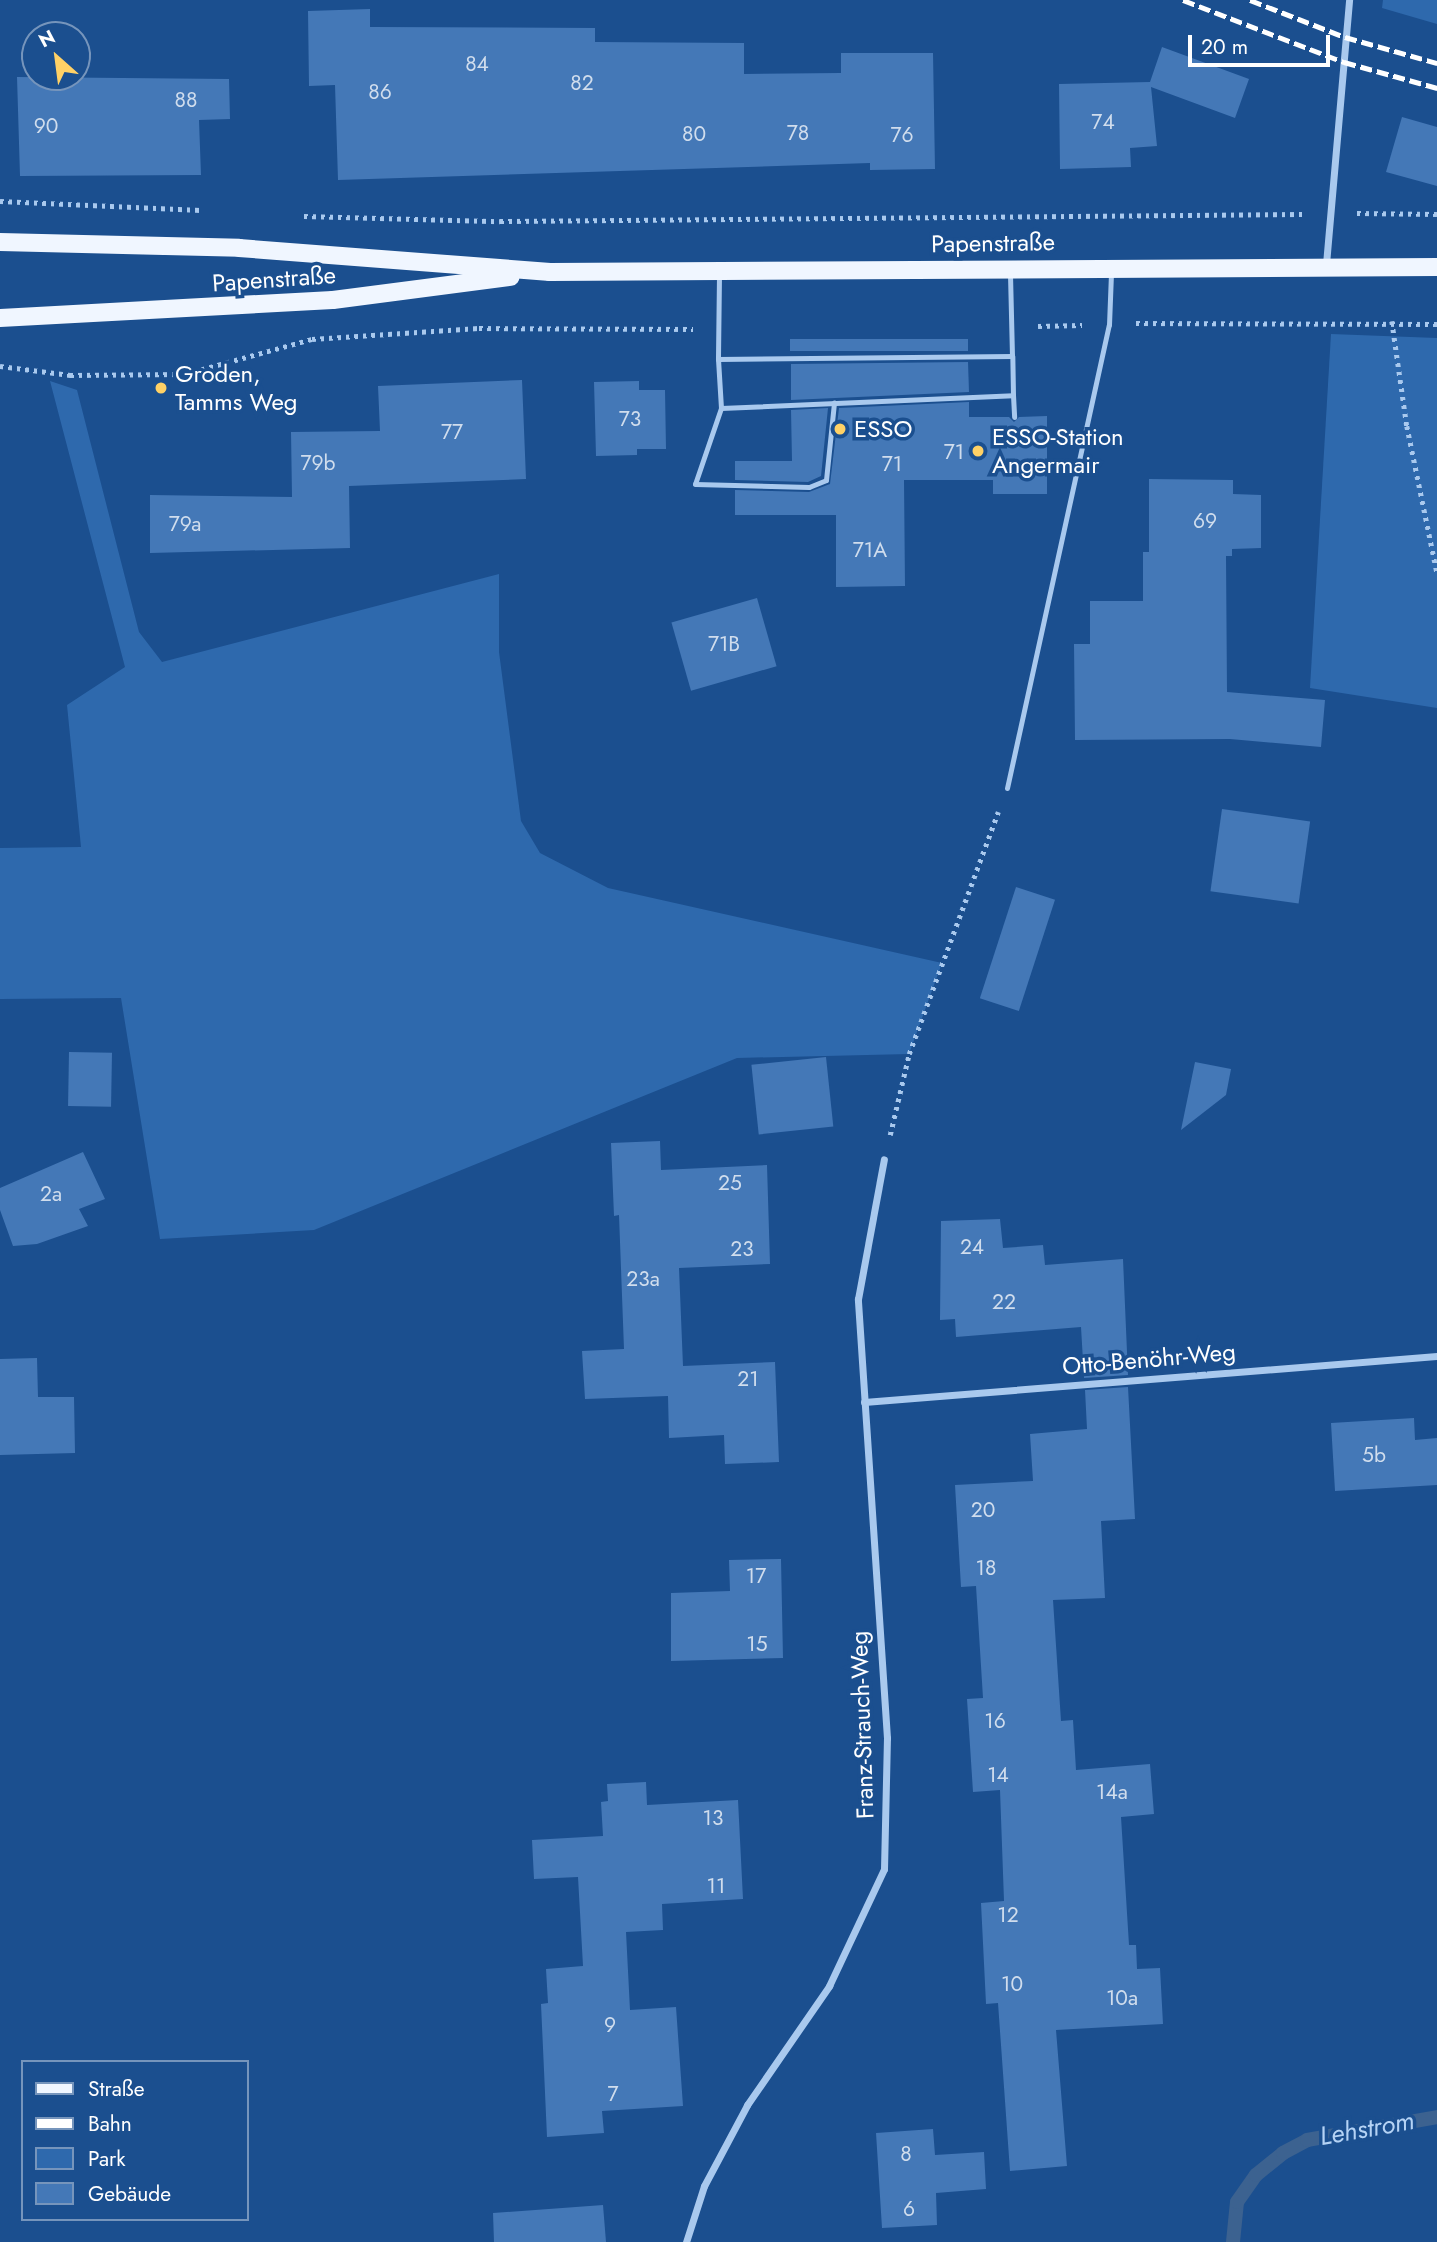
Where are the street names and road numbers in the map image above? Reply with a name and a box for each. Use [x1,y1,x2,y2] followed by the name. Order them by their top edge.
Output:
[931,228,1055,258] street label: Papenstraße
[211,260,337,298] street label: Papenstraße
[1061,1337,1237,1381] street label: Otto-Benöhr-Weg
[844,1630,880,1820] street label: Franz-Strauch-Weg

